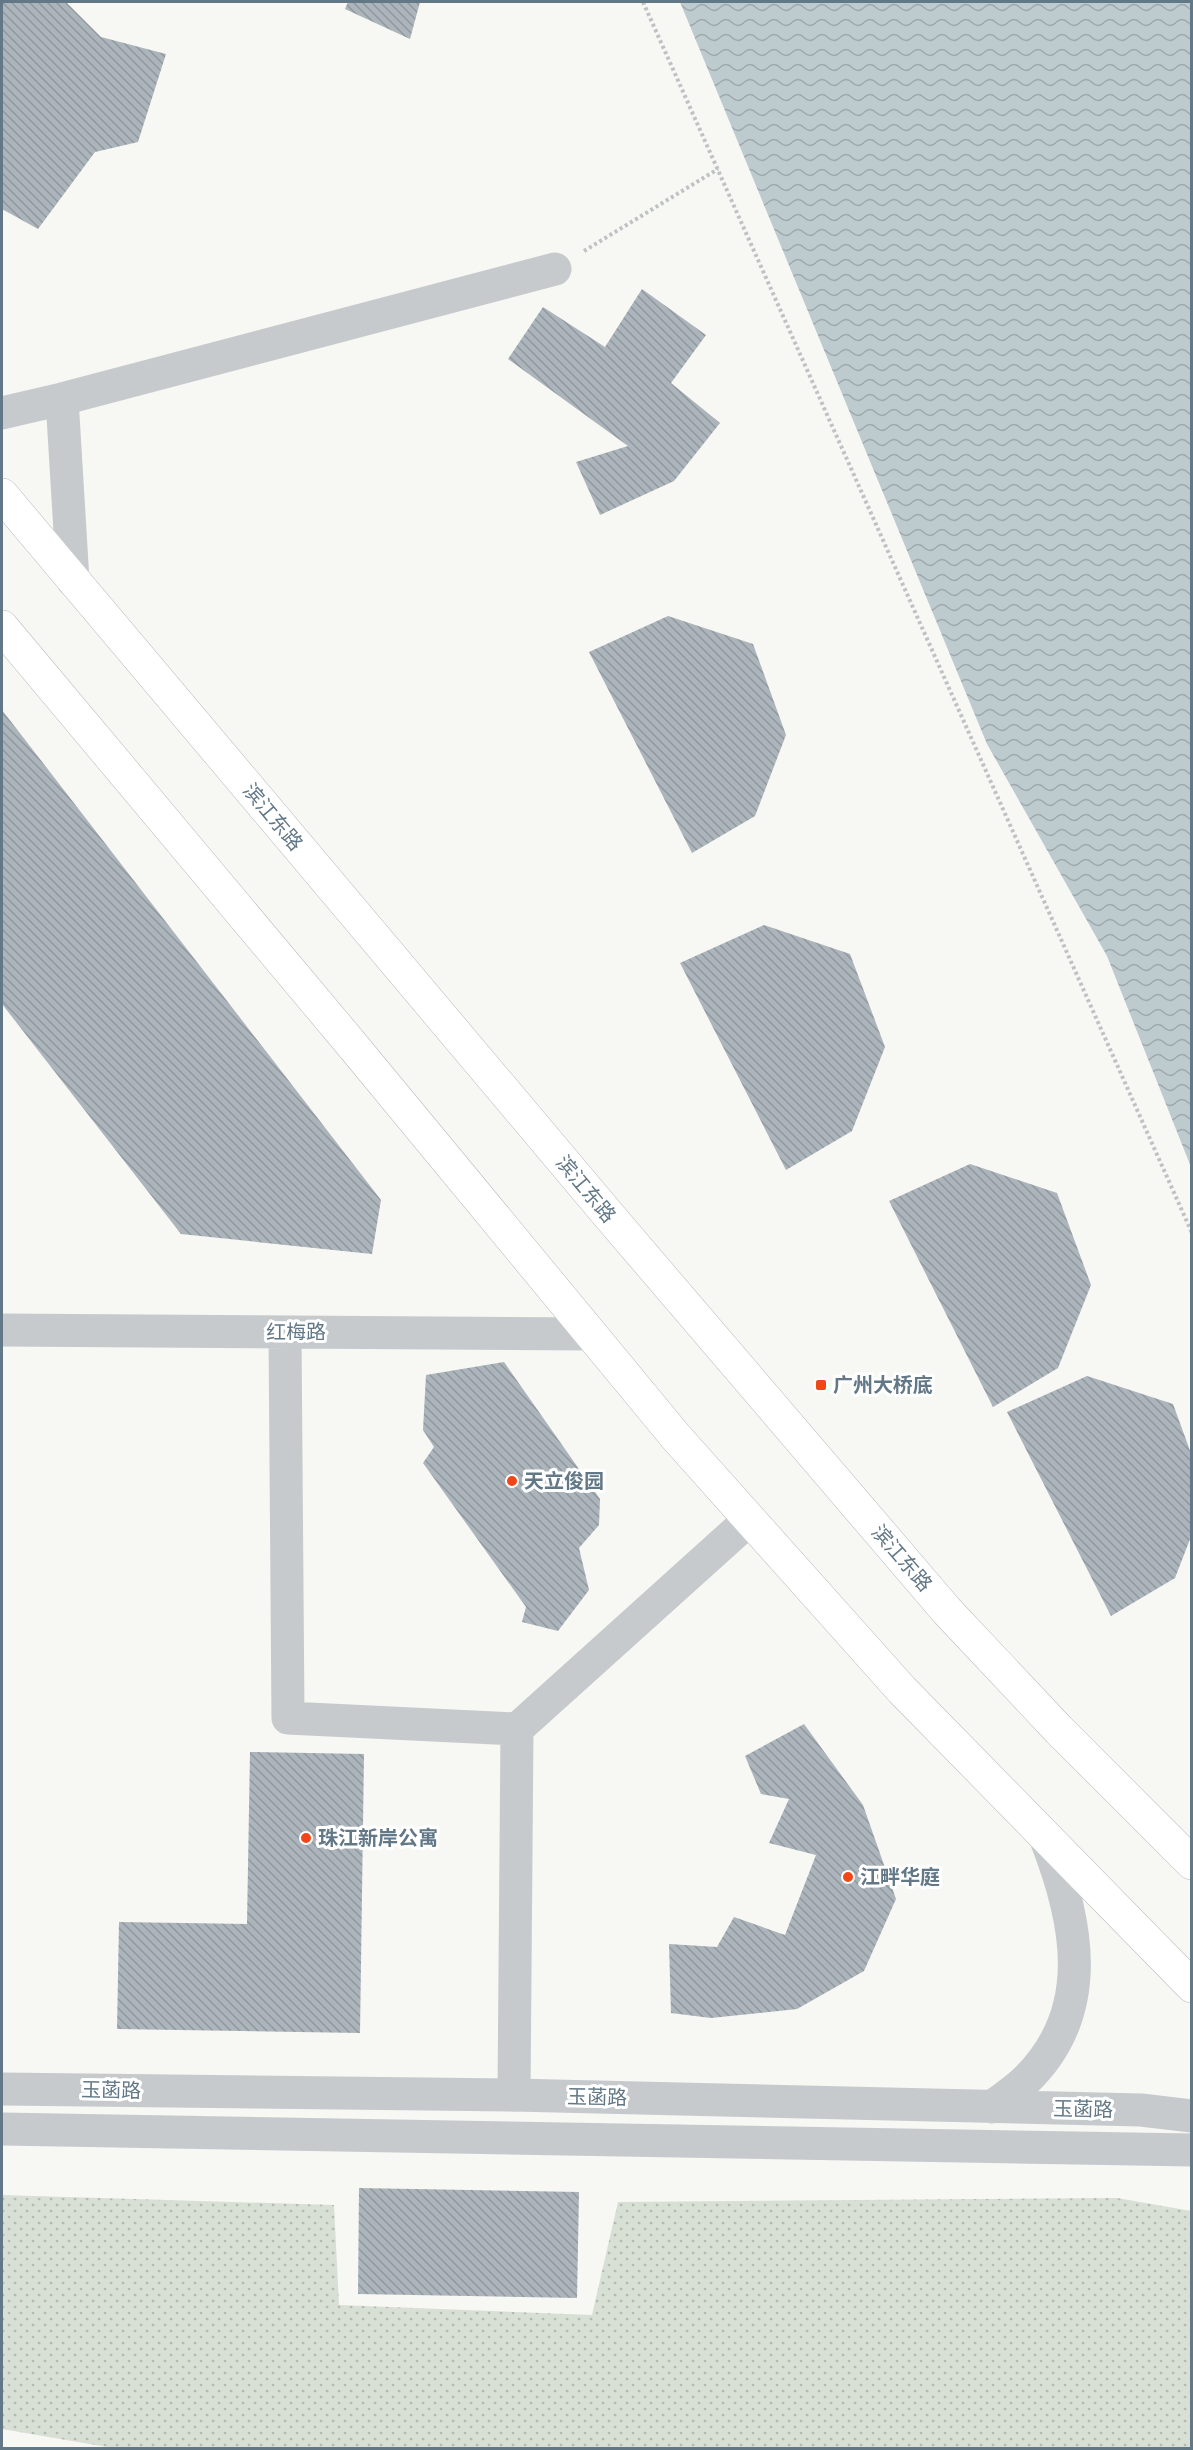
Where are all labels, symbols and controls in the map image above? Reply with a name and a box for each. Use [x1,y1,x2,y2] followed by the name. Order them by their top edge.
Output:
[238,779,307,855] street label: 滨江东路
[551,1151,620,1227] street label: 滨江东路
[266,1321,326,1344] street label: 红梅路
[833,1374,933,1397] place label: 广州大桥底
[814,1378,828,1392] marker: 广州大桥底
[524,1470,604,1493] place label: 天立俊园
[505,1474,519,1488] marker: 天立俊园
[867,1521,937,1596] street label: 滨江东路
[318,1827,438,1850] place label: 珠江新岸公寓
[299,1831,313,1845] marker: 珠江新岸公寓
[860,1866,940,1889] place label: 江畔华庭
[841,1870,855,1884] marker: 江畔华庭
[81,2078,141,2103] street label: 玉菡路
[567,2085,627,2110] street label: 玉菡路
[1053,2097,1113,2122] street label: 玉菡路

